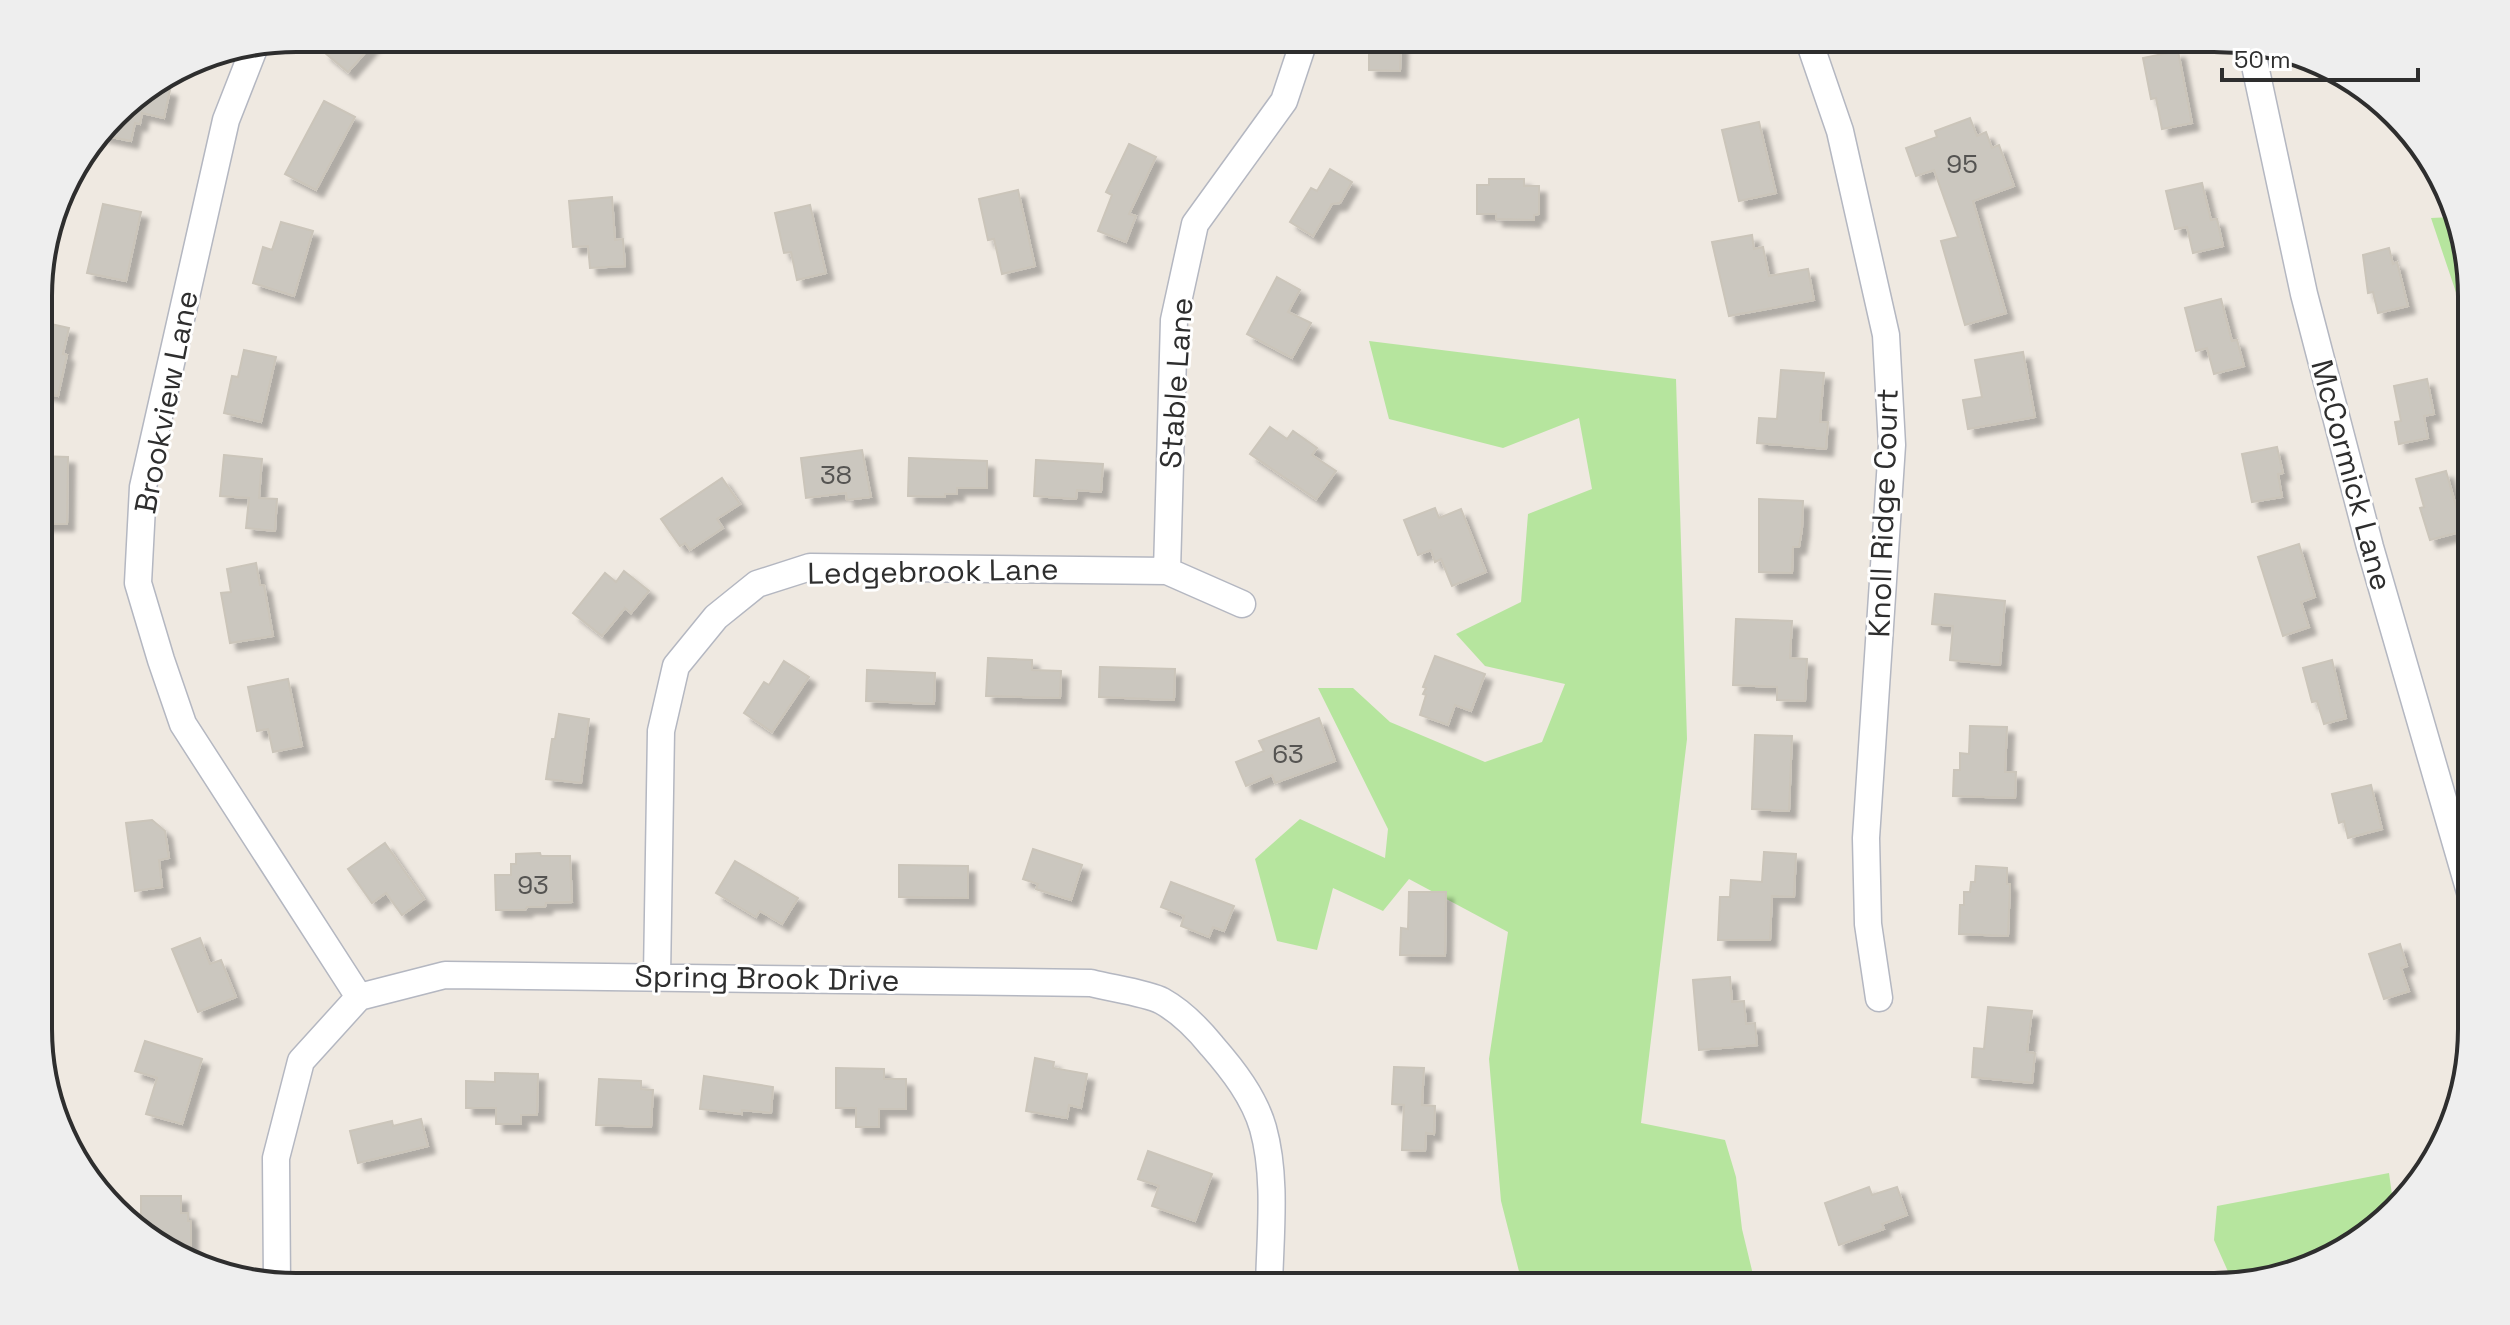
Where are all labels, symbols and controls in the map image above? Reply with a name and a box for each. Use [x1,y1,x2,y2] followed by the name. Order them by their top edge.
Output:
[2222,32,2418,82] scale bar
[2234,44,2291,75] text: 50 m
[1946,147,1978,181] house number: 95
[125,287,207,517] street label: Brookview Lane
[1151,296,1201,470] street label: Stable Lane
[2302,355,2402,595] street label: McCormick Lane
[1859,388,1907,638] street label: Knoll Ridge Court
[820,458,852,492] house number: 38
[807,549,1059,593] street label: Ledgebrook Lane
[1272,737,1304,771] house number: 63
[517,868,549,902] house number: 93
[634,956,900,1000] street label: Spring Brook Drive

